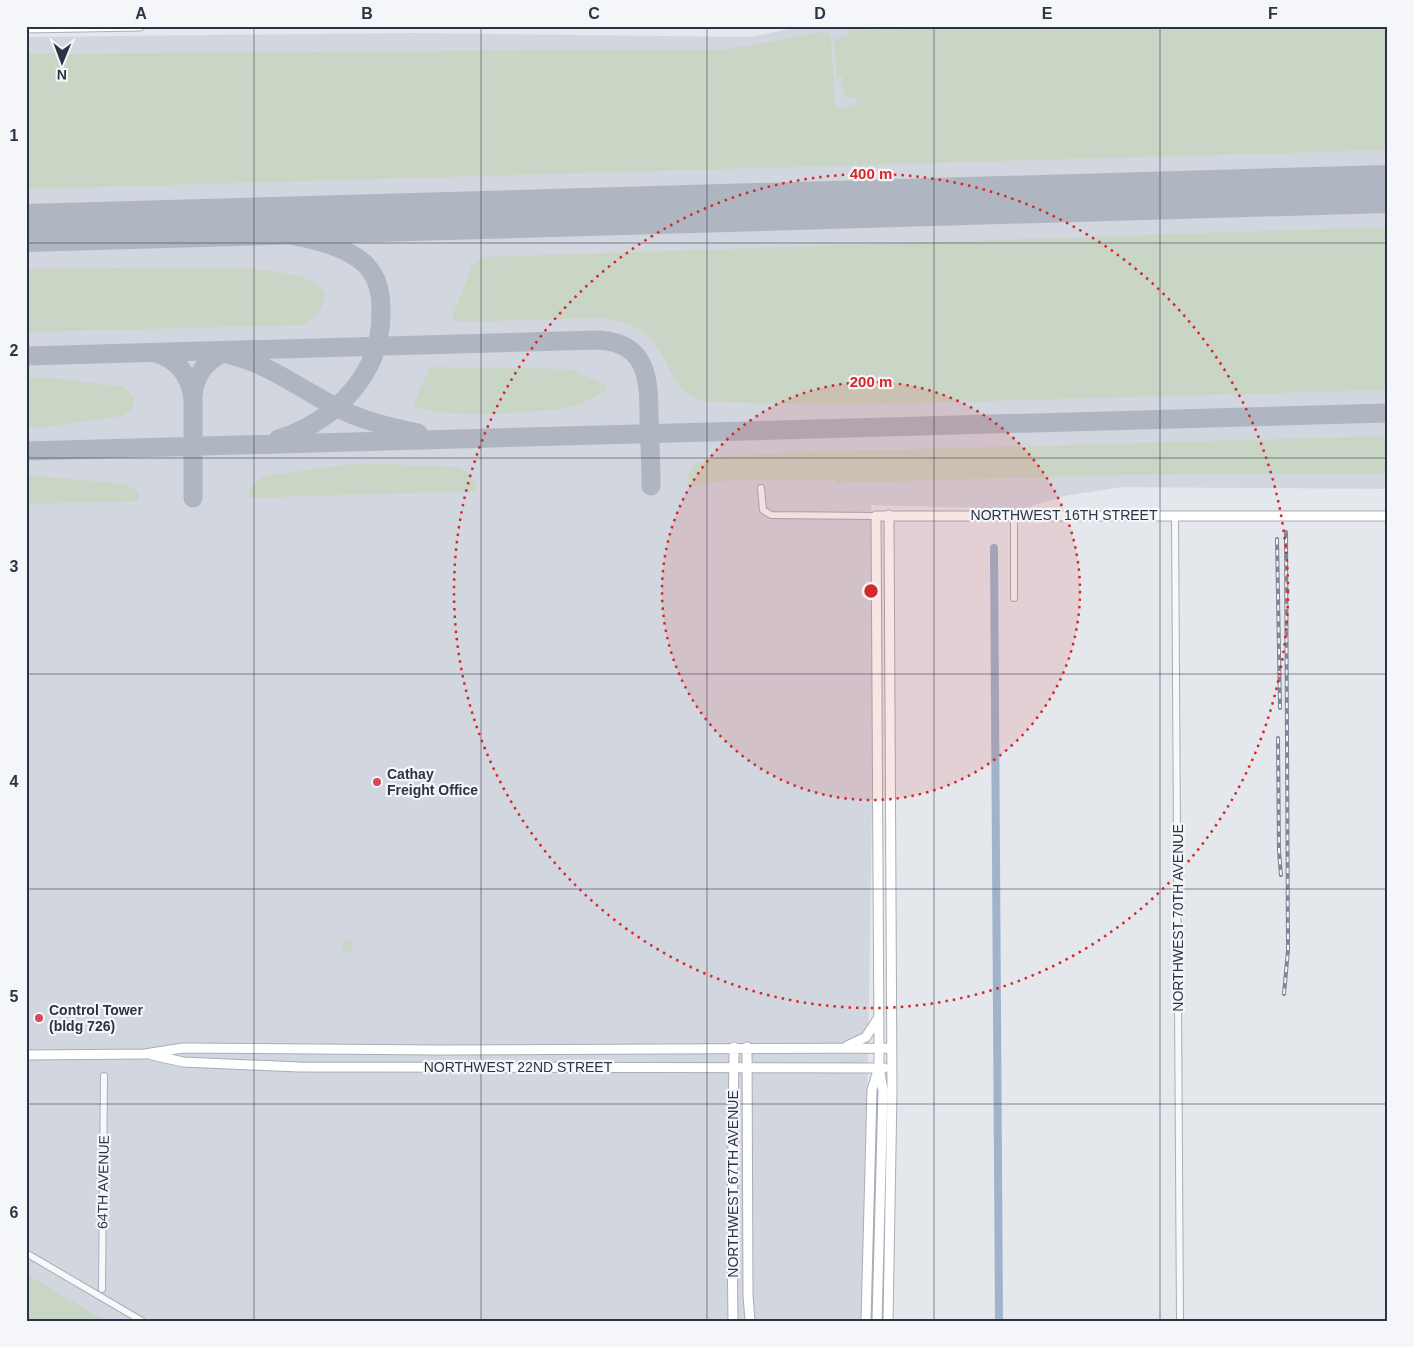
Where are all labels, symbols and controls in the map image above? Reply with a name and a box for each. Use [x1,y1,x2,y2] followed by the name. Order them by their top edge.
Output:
[135,5,147,22] text: A
[361,5,373,22] text: B
[588,5,600,22] text: C
[814,5,826,22] text: D
[1042,5,1053,22] text: E
[1268,5,1278,22] text: F
[38,38,88,88] north arrow
[57,67,67,83] text: N
[10,127,19,144] text: 1
[850,165,892,182] text: 400 m
[10,342,19,359] text: 2
[850,373,892,390] text: 200 m
[971,507,1158,523] street label: NORTHWEST 16TH STREET
[10,558,19,575] text: 3
[862,582,880,600] centre of rings
[387,766,478,798] place label: Cathay Freight Office
[10,773,19,790] text: 4
[371,776,383,788] marker: Cathay Freight Office
[1170,824,1186,1012] street label: NORTHWEST 70TH AVENUE
[10,988,19,1005] text: 5
[49,1002,143,1034] place label: Control Tower (bldg 726)
[33,1012,45,1024] marker: Control Tower (bldg 726)
[424,1059,613,1075] street label: NORTHWEST 22ND STREET
[725,1090,741,1278] street label: NORTHWEST 67TH AVENUE
[94,1135,112,1229] street label: 64TH AVENUE
[10,1204,19,1221] text: 6

